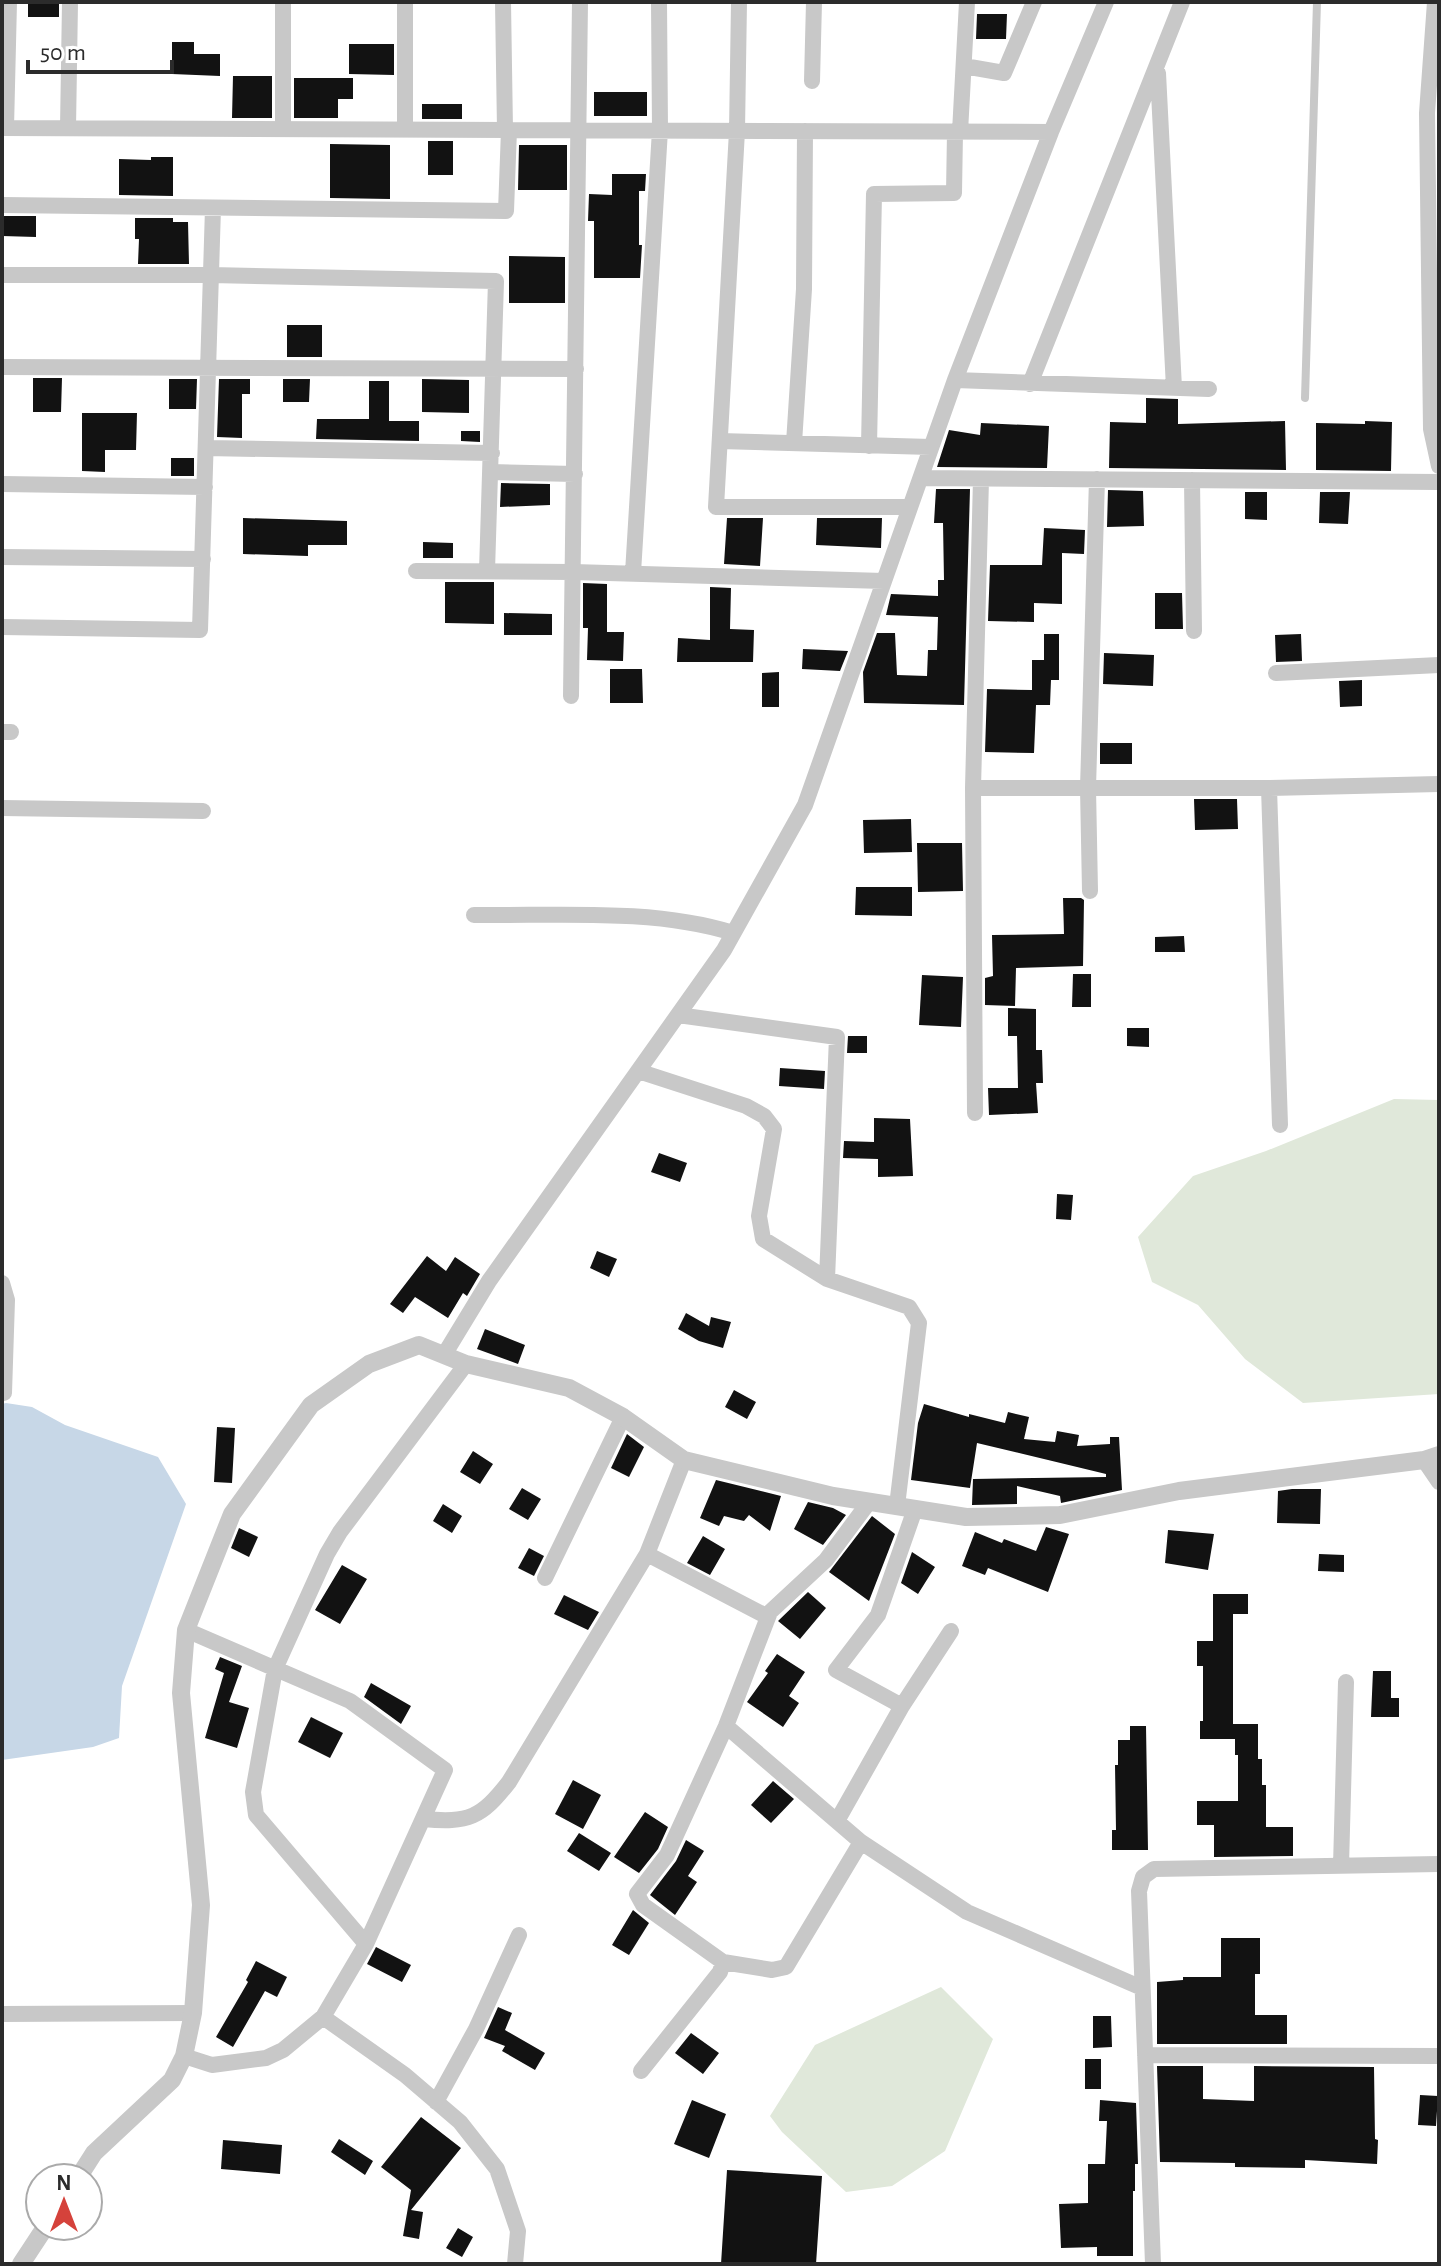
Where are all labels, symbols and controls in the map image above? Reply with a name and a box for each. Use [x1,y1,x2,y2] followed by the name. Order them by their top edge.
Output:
[28,24,172,74] scale bar
[40,41,86,65] text: 50 m
[24,2162,104,2242] north arrow
[56,2172,72,2194] text: N

